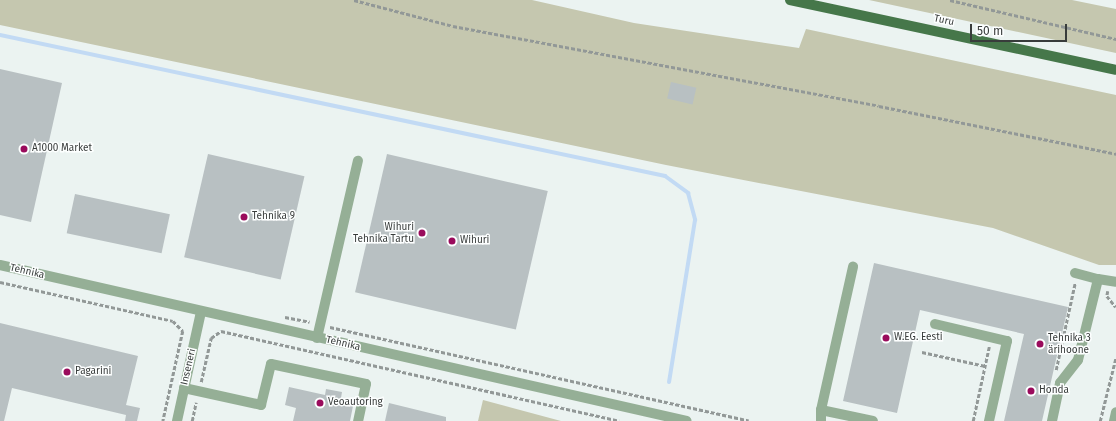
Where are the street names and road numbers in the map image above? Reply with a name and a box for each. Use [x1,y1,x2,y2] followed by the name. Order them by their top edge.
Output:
[933,13,955,29] street label: Turu
[9,262,45,282] street label: Tehnika
[325,334,361,354] street label: Tehnika
[179,348,199,386] street label: Inseneri

